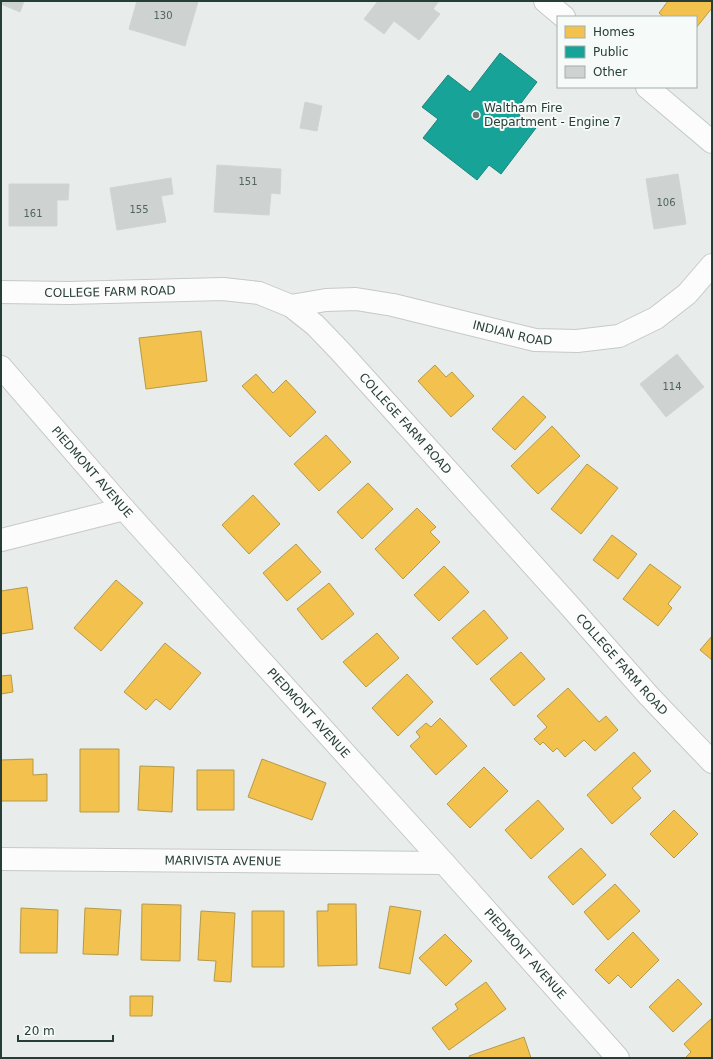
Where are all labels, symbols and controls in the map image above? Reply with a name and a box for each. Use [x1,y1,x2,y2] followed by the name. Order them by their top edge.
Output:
[153,10,173,21] house number: 130
[557,16,697,88] legend
[593,25,635,39] text: Homes
[593,45,629,59] text: Public
[593,65,627,79] text: Other
[484,101,621,129] place label: Waltham Fire Department - Engine 7
[471,110,481,120] marker: Waltham Fire Department - Engine 7
[238,176,258,187] house number: 151
[656,197,676,208] house number: 106
[129,204,149,215] house number: 155
[23,208,43,219] house number: 161
[44,283,176,300] street label: COLLEGE FARM ROAD
[471,318,553,347] street label: INDIAN ROAD
[356,370,454,477] street label: COLLEGE FARM ROAD
[662,381,682,392] house number: 114
[49,424,135,521] street label: PIEDMONT AVENUE
[573,611,671,718] street label: COLLEGE FARM ROAD
[264,665,353,761] street label: PIEDMONT AVENUE
[164,853,282,869] street label: MARIVISTA AVENUE
[481,906,569,1002] street label: PIEDMONT AVENUE
[18,1017,113,1043] scale bar
[24,1024,55,1038] text: 20 m

